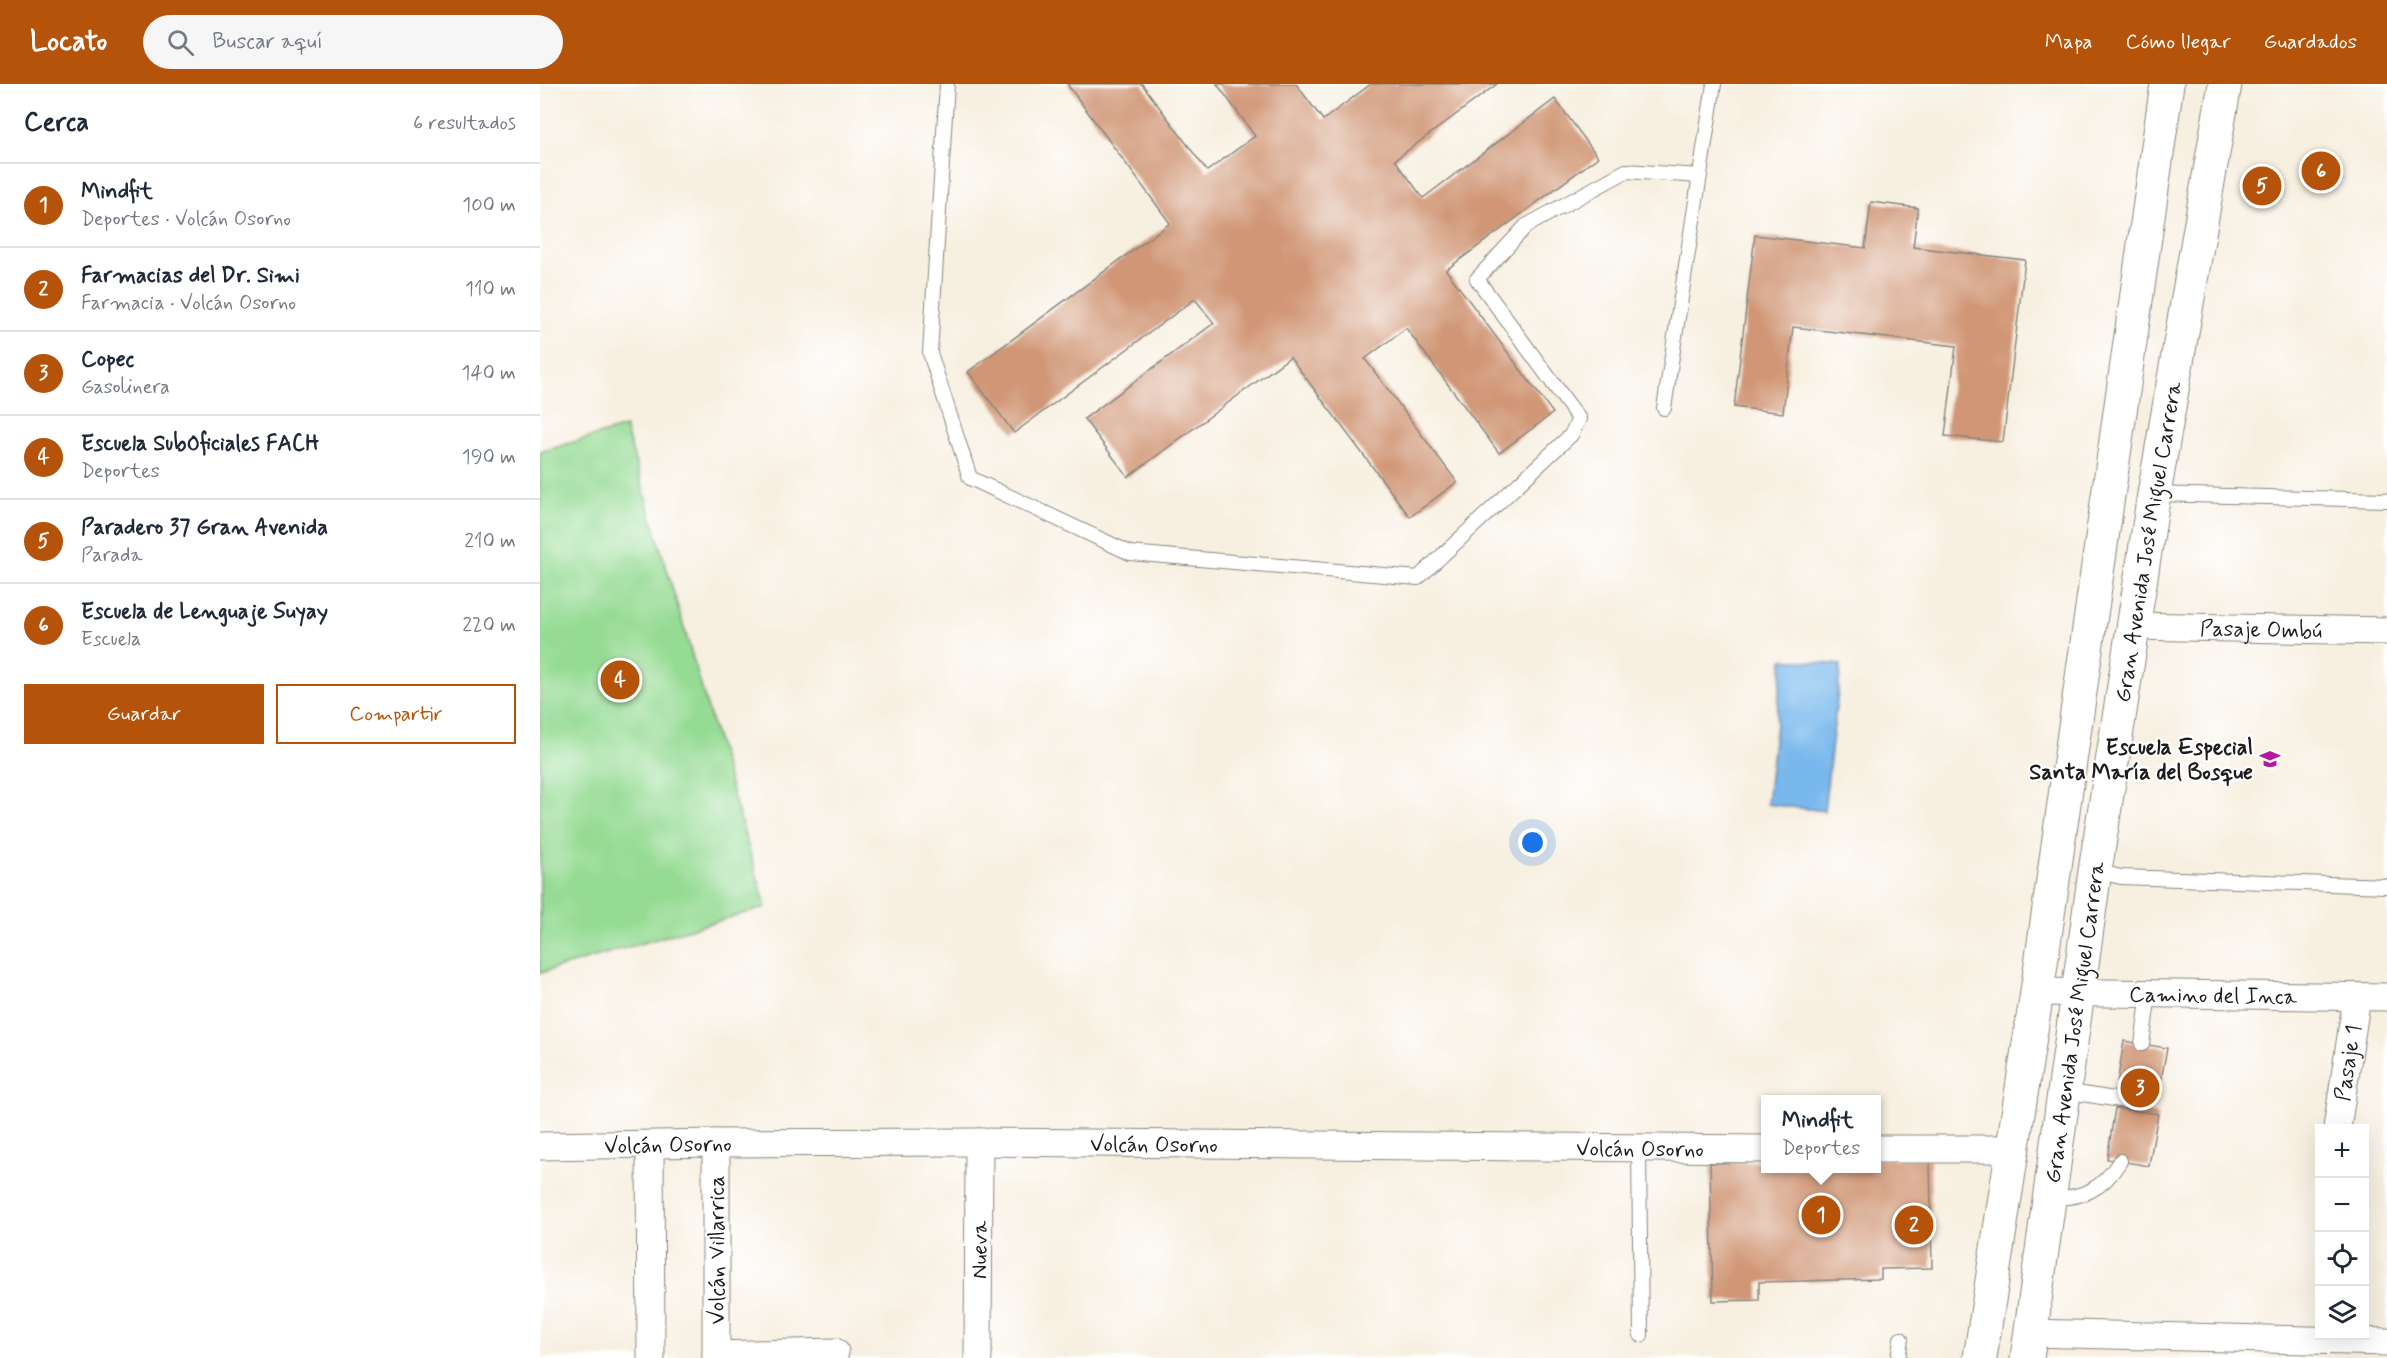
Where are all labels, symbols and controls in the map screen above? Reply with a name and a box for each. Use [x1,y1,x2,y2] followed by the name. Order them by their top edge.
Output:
[143,15,563,69] search box
[30,24,107,61] text: Locato
[164,26,197,59] icon: search
[212,28,323,56] text: Buscar aquí
[2045,28,2093,56] text: Mapa
[2126,28,2231,56] text: Cómo llegar
[2264,28,2357,56] text: Guardados
[24,106,89,140] text: Cerca
[413,110,516,137] text: 6 resultados
[2302,148,2340,194] pin: 6
[2242,164,2282,208] pin: 5
[81,178,153,206] text: Mindfit
[39,192,48,219] text: 1
[462,192,516,219] text: 100 m
[81,206,291,233] text: Deportes · Volcán Osorno
[81,262,300,290] text: Farmacias del Dr. Simi
[39,276,48,303] text: 2
[465,276,516,303] text: 110 m
[81,290,296,317] text: Farmacia · Volcán Osorno
[81,346,134,374] text: Copec
[39,360,48,387] text: 3
[462,360,516,387] text: 140 m
[81,374,170,401] text: Gasolinera
[2110,379,2189,705] street label: Gran Avenida José Miguel Carrera
[81,430,319,458] text: Escuela SubOficiales FACH
[38,444,49,471] text: 4
[462,444,516,471] text: 190 m
[81,458,160,485] text: Deportes
[81,514,328,542] text: Paradero 37 Gran Avenida
[38,528,50,555] text: 5
[464,528,516,555] text: 210 m
[81,542,142,569] text: Parada
[81,598,328,626] text: Escuela de Lenguaje Suyay
[38,612,49,639] text: 6
[462,612,516,639] text: 220 m
[2200,615,2322,646] street label: Pasaje Ombú
[81,626,141,653] text: Escuela
[600,658,640,702] pin: 4
[24,684,264,744] button: Guardar
[276,684,516,744] button: Compartir
[2029,734,2253,787] place label: Escuela Especial Santa María del Bosque
[2258,747,2282,771] school or university icon: Escuela Especial Santa María del Bosque
[1518,828,1547,857] your location
[2040,859,2112,1185] street label: Gran Avenida José Miguel Carrera
[2129,981,2298,1012] street label: Camino del Inca
[2329,1023,2369,1103] street label: Pasaje 1
[2120,1066,2160,1110] pin: 3
[1761,1095,1881,1173] popup
[1782,1107,1854,1135] text: Mindfit
[2315,1124,2369,1340] map controls
[2315,1124,2369,1178] button: +
[604,1131,732,1161] street label: Volcán Osorno
[1090,1131,1218,1160] street label: Volcán Osorno
[1576,1135,1704,1164] street label: Volcán Osorno
[1782,1135,1860,1162] text: Deportes
[704,1175,732,1325] street label: Volcán Villarrica
[2315,1178,2369,1232] button: −
[1802,1192,1840,1238] pin: 1
[1894,1202,1934,1248] pin: 2
[966,1220,995,1279] street label: Nueva
[2315,1232,2369,1286] button: locate
[2315,1286,2369,1340] button: layers

